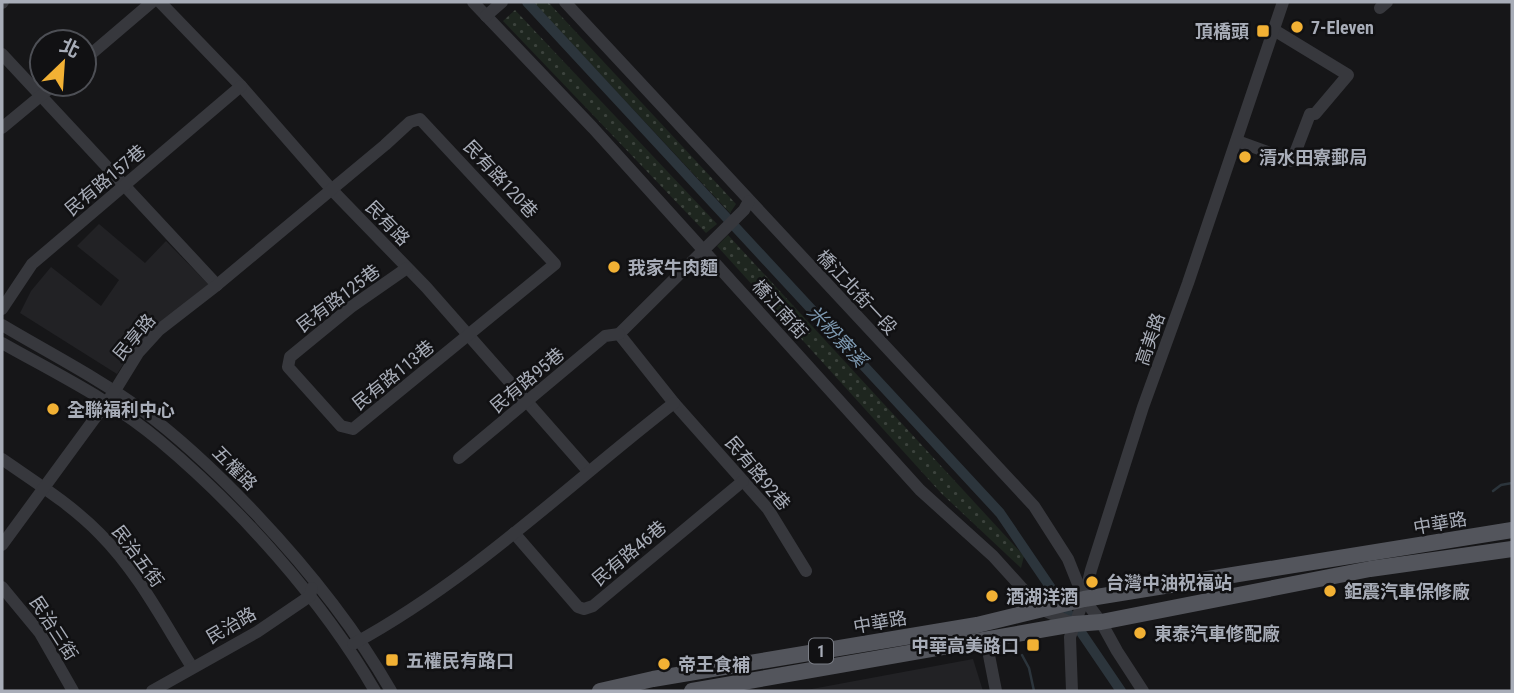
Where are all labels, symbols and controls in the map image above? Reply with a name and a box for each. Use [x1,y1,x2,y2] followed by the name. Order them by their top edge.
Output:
[1311,17,1374,38] place label: 7-Eleven
[1289,19,1305,35] marker: 7-Eleven
[1195,21,1249,42] place label: 頂橋頭
[1255,23,1271,39] marker: 頂橋頭
[28,28,98,98] north arrow
[56,34,83,62] text: 北
[460,136,542,222] street label: 民有路120巷
[60,140,150,220] street label: 民有路157巷
[1259,147,1367,168] place label: 清水田寮郵局
[1237,149,1253,165] marker: 清水田寮郵局
[362,196,414,250] street label: 民有路
[812,245,902,339] street label: 橋江北街一段
[628,257,718,278] place label: 我家牛肉麵
[606,259,622,275] marker: 我家牛肉麵
[292,260,384,336] street label: 民有路125巷
[748,275,812,343] street label: 橋江南街
[803,300,873,374] water label: 米粉寮溪
[109,310,159,364] street label: 民享路
[1131,310,1169,368] street label: 高美路
[348,336,438,414] street label: 民有路113巷
[486,343,568,417] street label: 民有路95巷
[67,399,175,420] place label: 全聯福利中心
[45,401,61,417] marker: 全聯福利中心
[721,432,795,514] street label: 民有路92巷
[208,441,262,495] street label: 五權路
[1412,508,1468,538] street label: 中華路
[588,516,670,590] street label: 民有路46巷
[108,521,168,591] street label: 民治五街
[1106,572,1232,593] place label: 台灣中油祝福站
[1084,574,1100,590] marker: 台灣中油祝福站
[1344,581,1470,602] place label: 鉅震汽車保修廠
[1322,583,1338,599] marker: 鉅震汽車保修廠
[1006,586,1078,607] place label: 酒湖洋酒
[984,588,1000,604] marker: 酒湖洋酒
[26,592,82,664] street label: 民治三街
[202,602,260,648] street label: 民治路
[852,607,908,637] street label: 中華路
[1154,623,1280,644] place label: 東泰汽車修配廠
[1132,625,1148,641] marker: 東泰汽車修配廠
[911,635,1019,656] place label: 中華高美路口
[1025,637,1041,653] marker: 中華高美路口
[809,638,833,664] road number: 1
[406,650,514,671] place label: 五權民有路口
[384,652,400,668] marker: 五權民有路口
[678,654,750,675] place label: 帝王食補
[656,656,672,672] marker: 帝王食補

